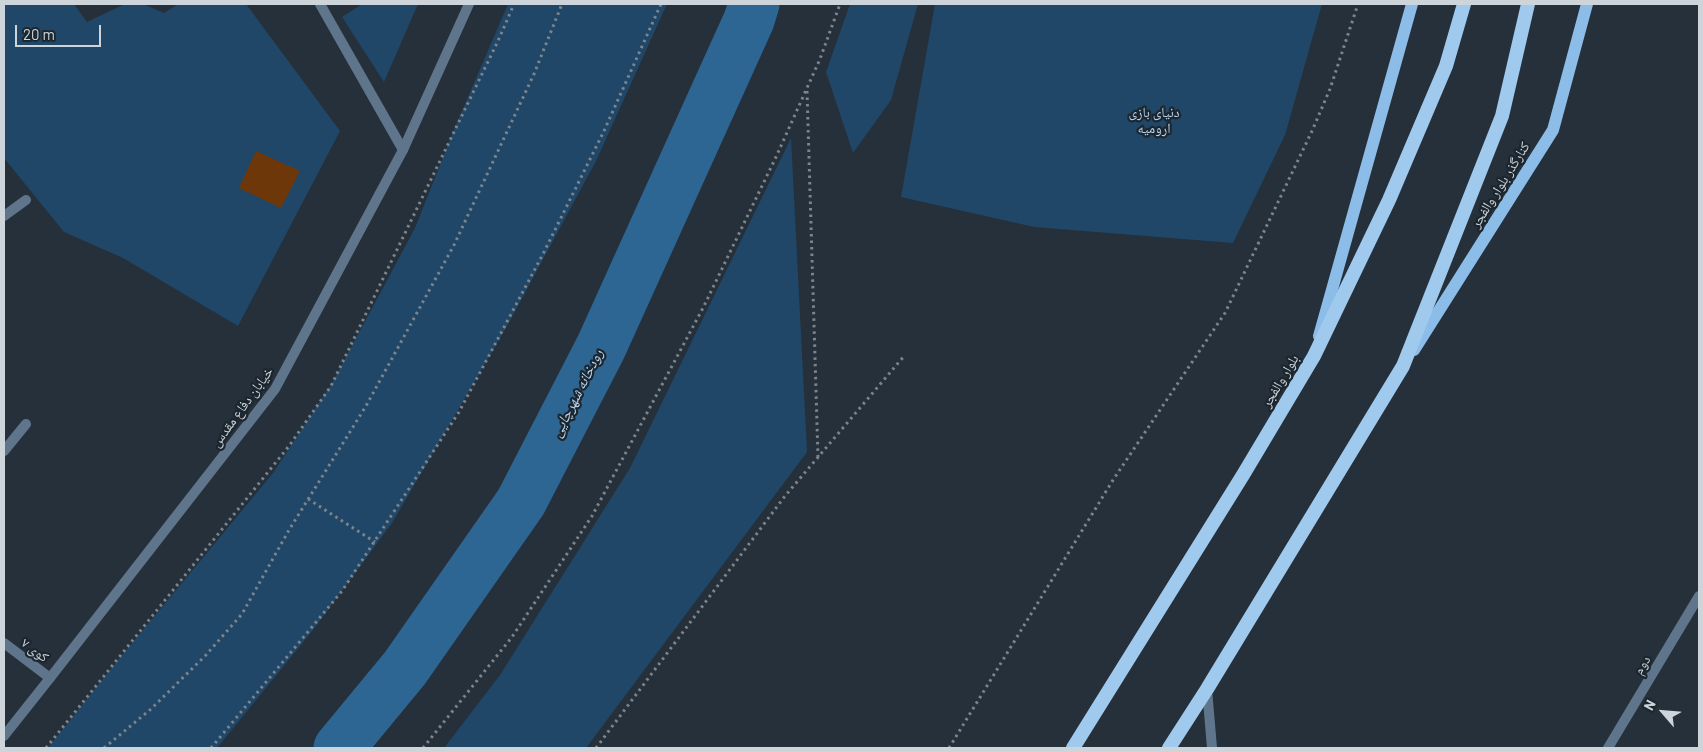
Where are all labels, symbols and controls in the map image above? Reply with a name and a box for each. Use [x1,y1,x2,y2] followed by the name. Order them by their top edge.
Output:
[18,15,104,47] scale bar
[23,25,55,43] text: 20 m
[1128,104,1180,136] park label: دنیای بازی ارومیه
[1467,139,1533,231] street label: کنارگذر بلوار والفجر
[547,346,607,440] water label: رودخانه شهرچایی
[1258,352,1302,410] street label: بلوار والفجر
[207,364,277,450] street label: خیابان دفاع مقدس
[18,634,52,666] street label: کوی ۷
[1630,652,1654,678] street label: دوم
[1638,687,1688,737] north arrow
[1640,697,1659,713] text: N

